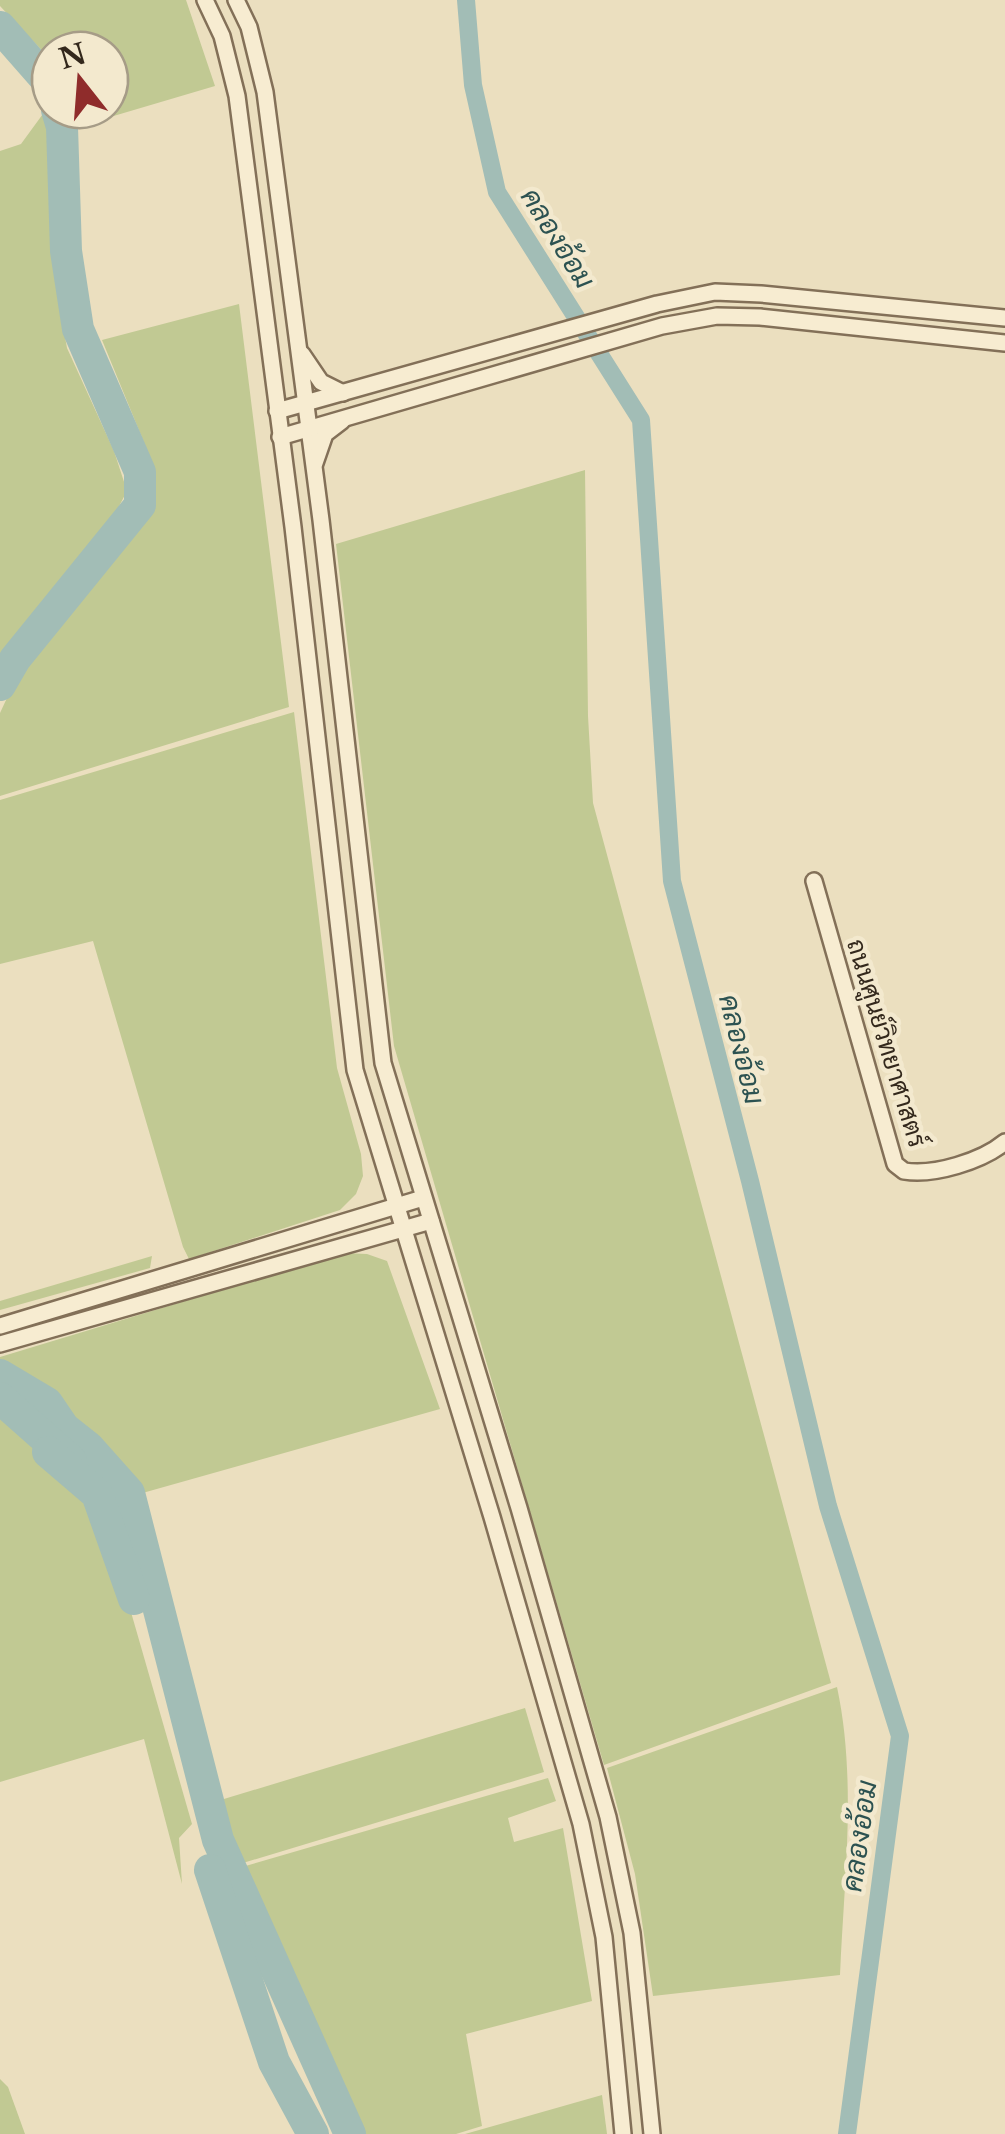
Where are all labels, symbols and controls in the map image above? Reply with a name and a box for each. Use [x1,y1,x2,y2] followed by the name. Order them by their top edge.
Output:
[30,30,130,130] north arrow
[55,36,91,77] text: N
[513,180,604,295] water label: คลองอ้อม
[838,935,935,1152] street label: ถนนศูนย์วิทยาศาสตร์
[711,990,774,1108] water label: คลองอ้อม
[832,1778,885,1894] water label: คลองอ้อม

